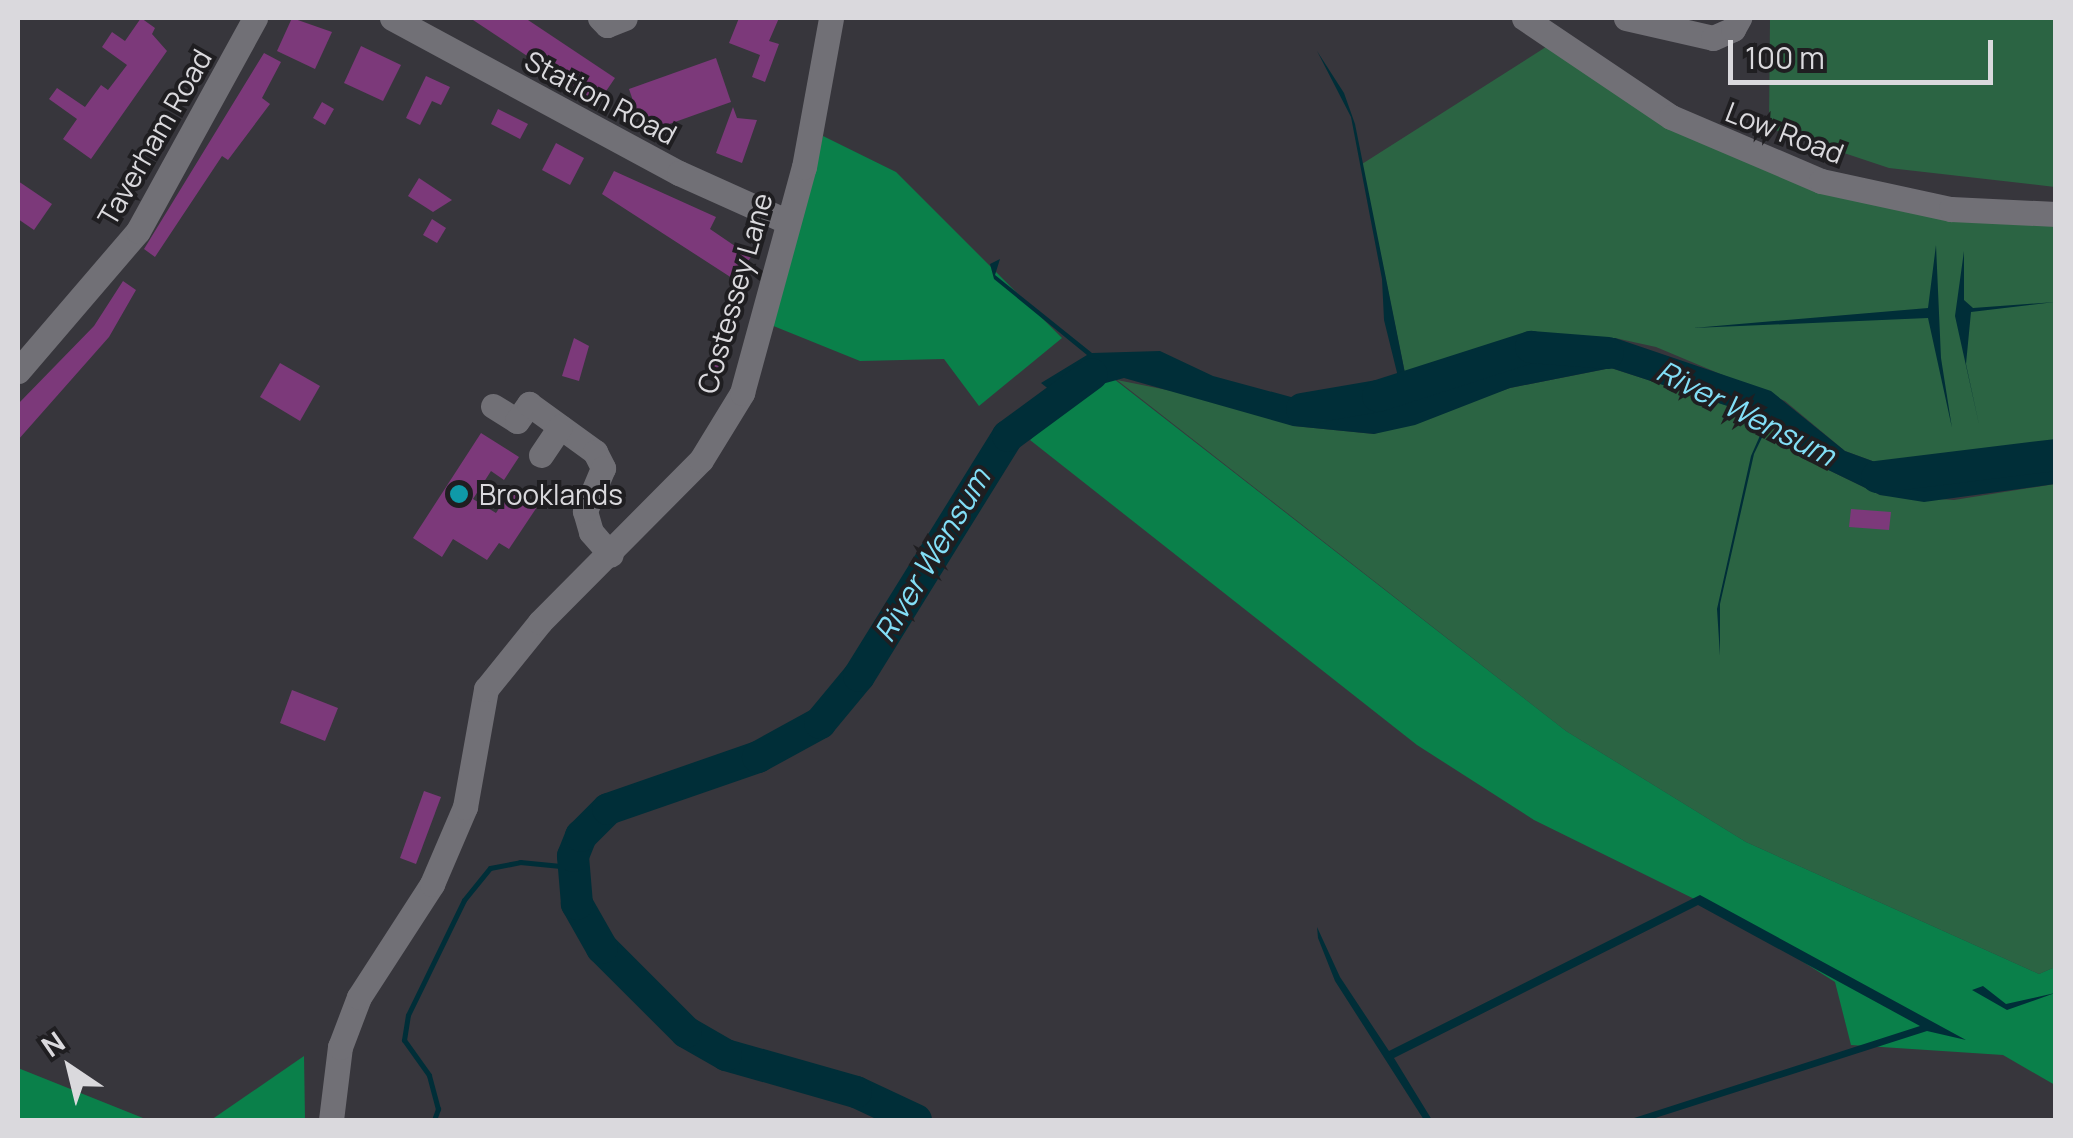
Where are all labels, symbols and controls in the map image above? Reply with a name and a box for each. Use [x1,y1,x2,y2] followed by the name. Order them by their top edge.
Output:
[1733,20,1998,82] scale bar
[1745,37,1825,78] text: 100 m
[90,43,218,231] street label: Taverham Road
[519,43,683,151] street label: Station Road
[1721,94,1849,170] street label: Low Road
[689,189,779,397] street label: Costessey Lane
[1651,353,1841,473] water label: River Wensum
[866,462,998,648] water label: River Wensum
[479,477,623,511] place label: Brooklands
[448,483,470,505] marker: Brooklands
[20,1018,120,1118] north arrow
[34,1022,72,1065] text: N

